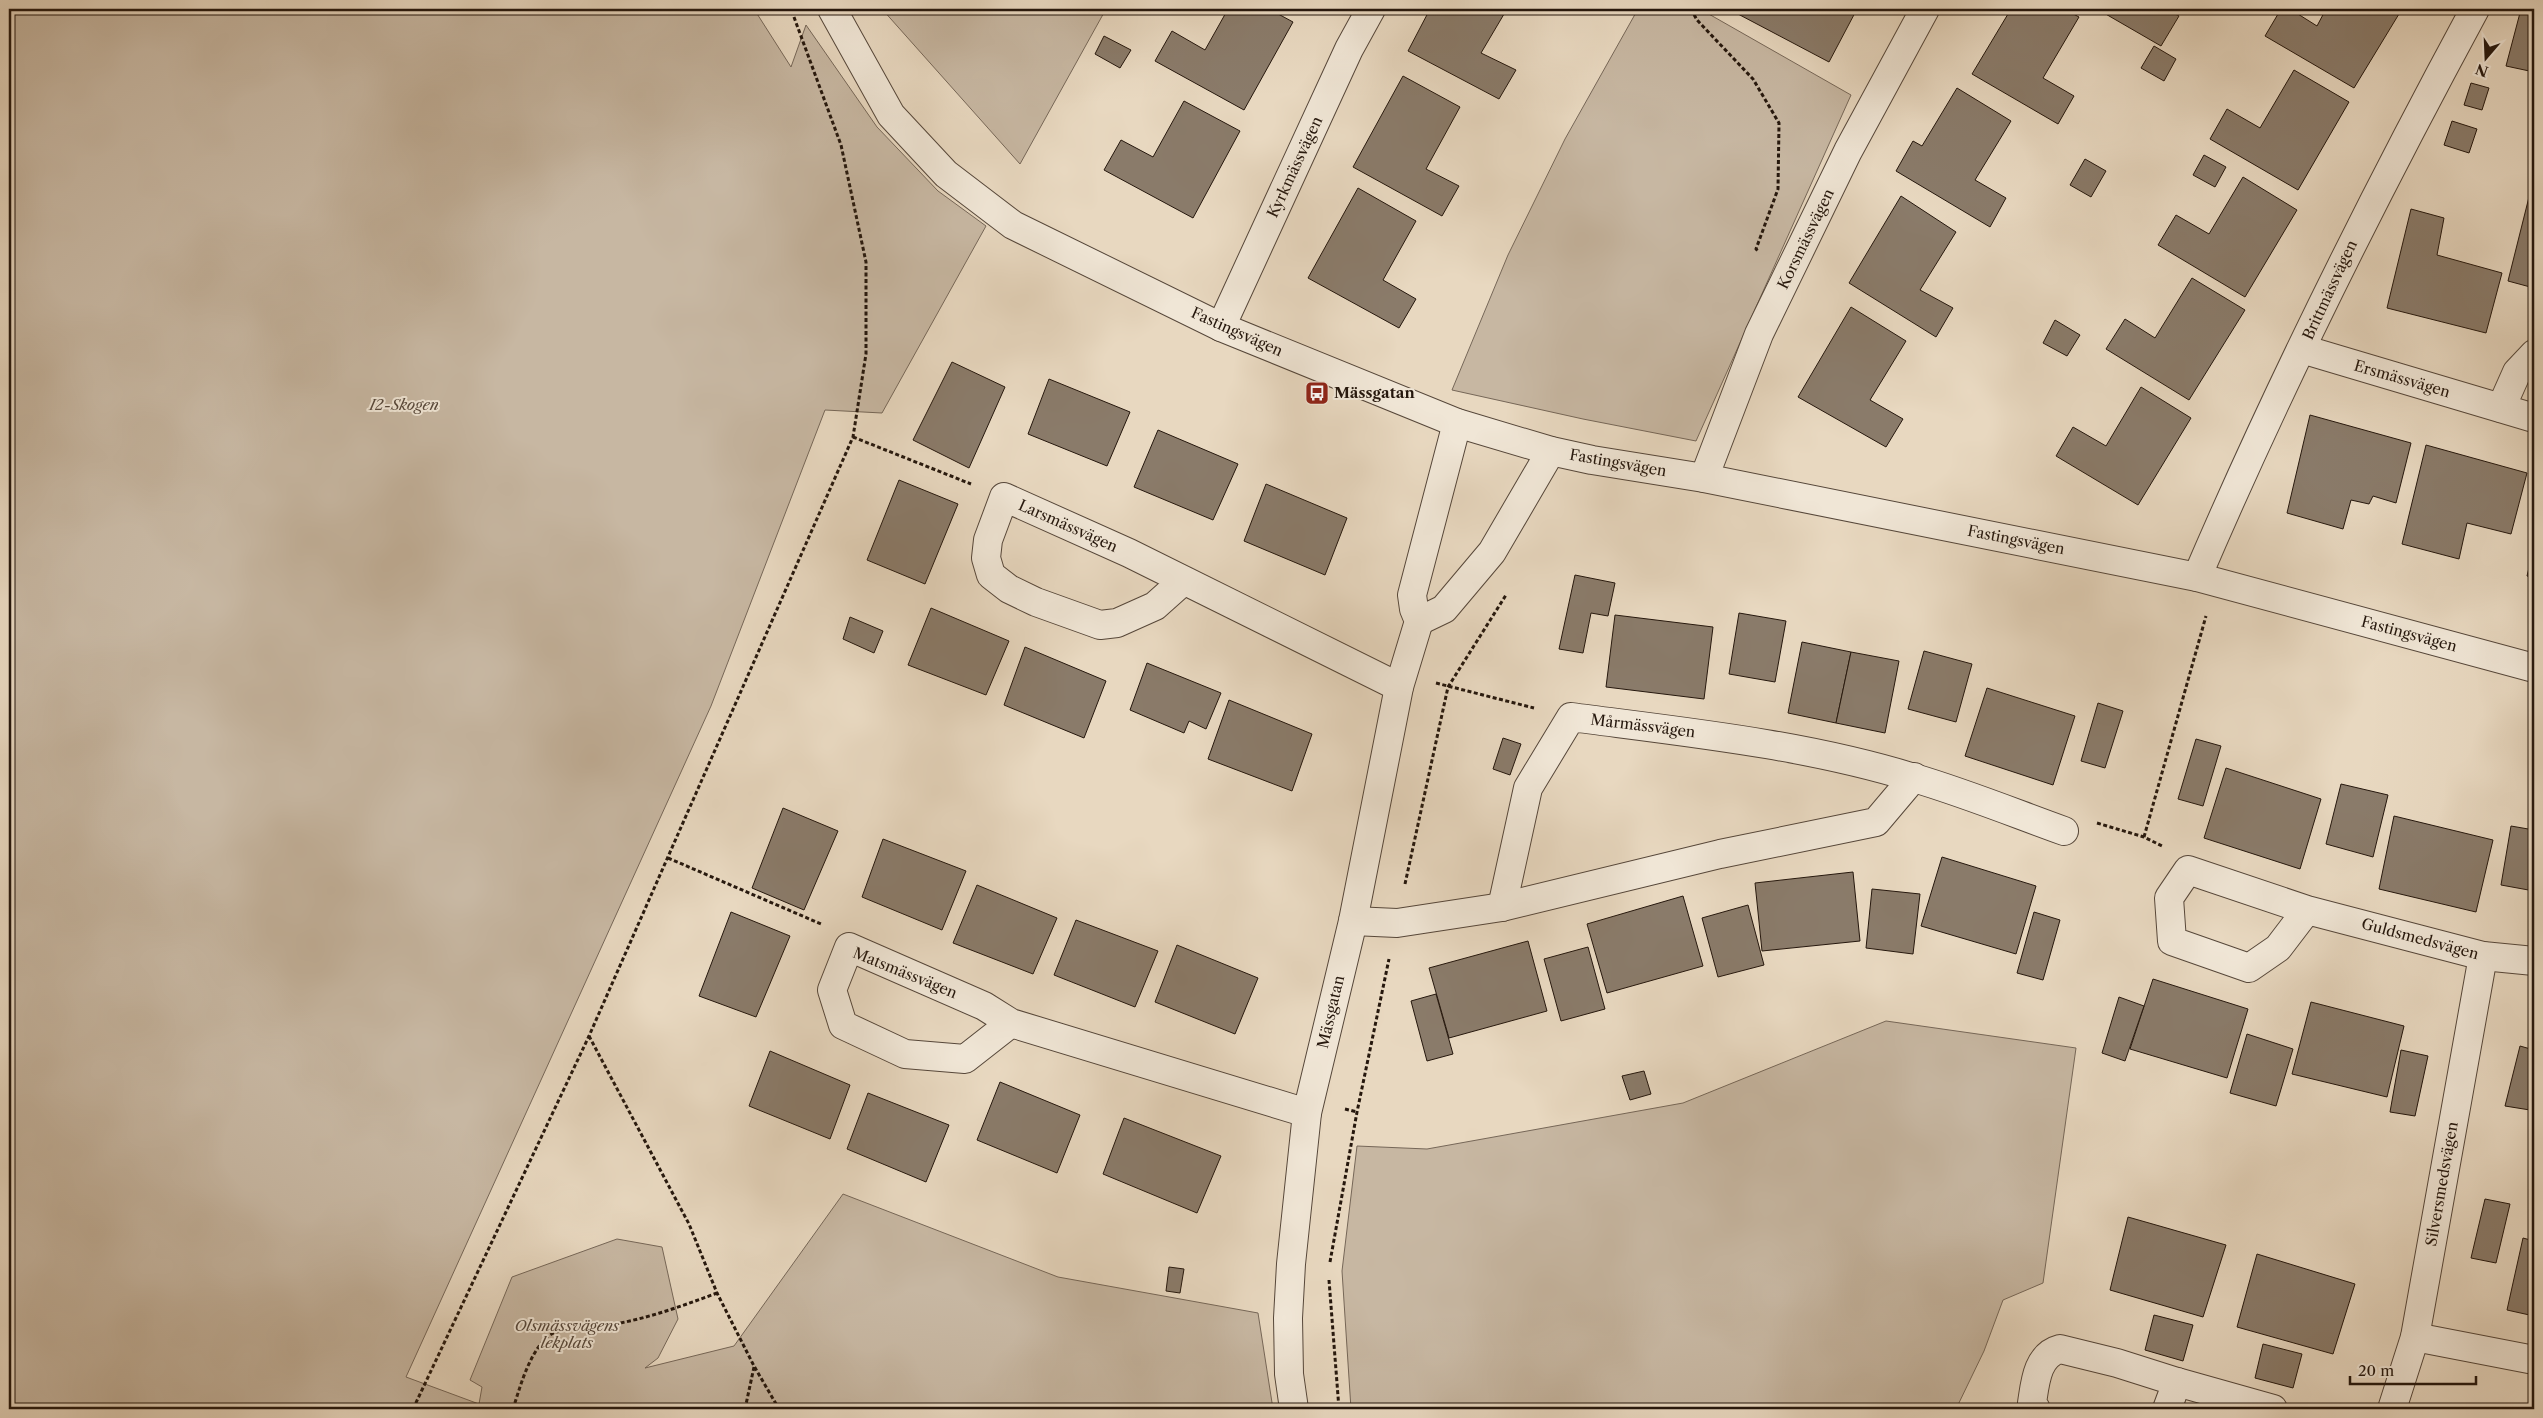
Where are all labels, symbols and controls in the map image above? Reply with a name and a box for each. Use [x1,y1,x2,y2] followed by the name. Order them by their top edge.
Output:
[2460,32,2510,82] north arrow
[2473,60,2490,81] text: N
[1263,113,1327,221] street label: Kyrkmässvägen
[1773,185,1838,292] street label: Korsmässvägen
[2298,236,2361,343] street label: Brittmässvägen
[1188,303,1287,360] street label: Fastingsvägen
[2352,356,2453,401] street label: Ersmässvägen
[1304,380,1330,406] bus stop icon: Mässgatan
[1334,383,1415,402] place label: Mässgatan
[368,395,439,414] park label: I2-Skogen
[1568,445,1669,481] street label: Fastingsvägen
[1016,495,1121,556] street label: Larsmässvägen
[1966,521,2067,558] street label: Fastingsvägen
[2359,612,2460,656] street label: Fastingsvägen
[1590,710,1697,741] street label: Mårmässvägen
[2359,914,2481,963] street label: Guldsmedsvägen
[850,943,961,1002] street label: Matsmässvägen
[1313,973,1348,1050] street label: Mässgatan
[2421,1120,2462,1248] street label: Silversmedsvägen
[515,1316,620,1352] park label: Olsmässvägens lekplats
[2350,1353,2477,1385] scale bar
[2358,1361,2394,1380] text: 20 m

